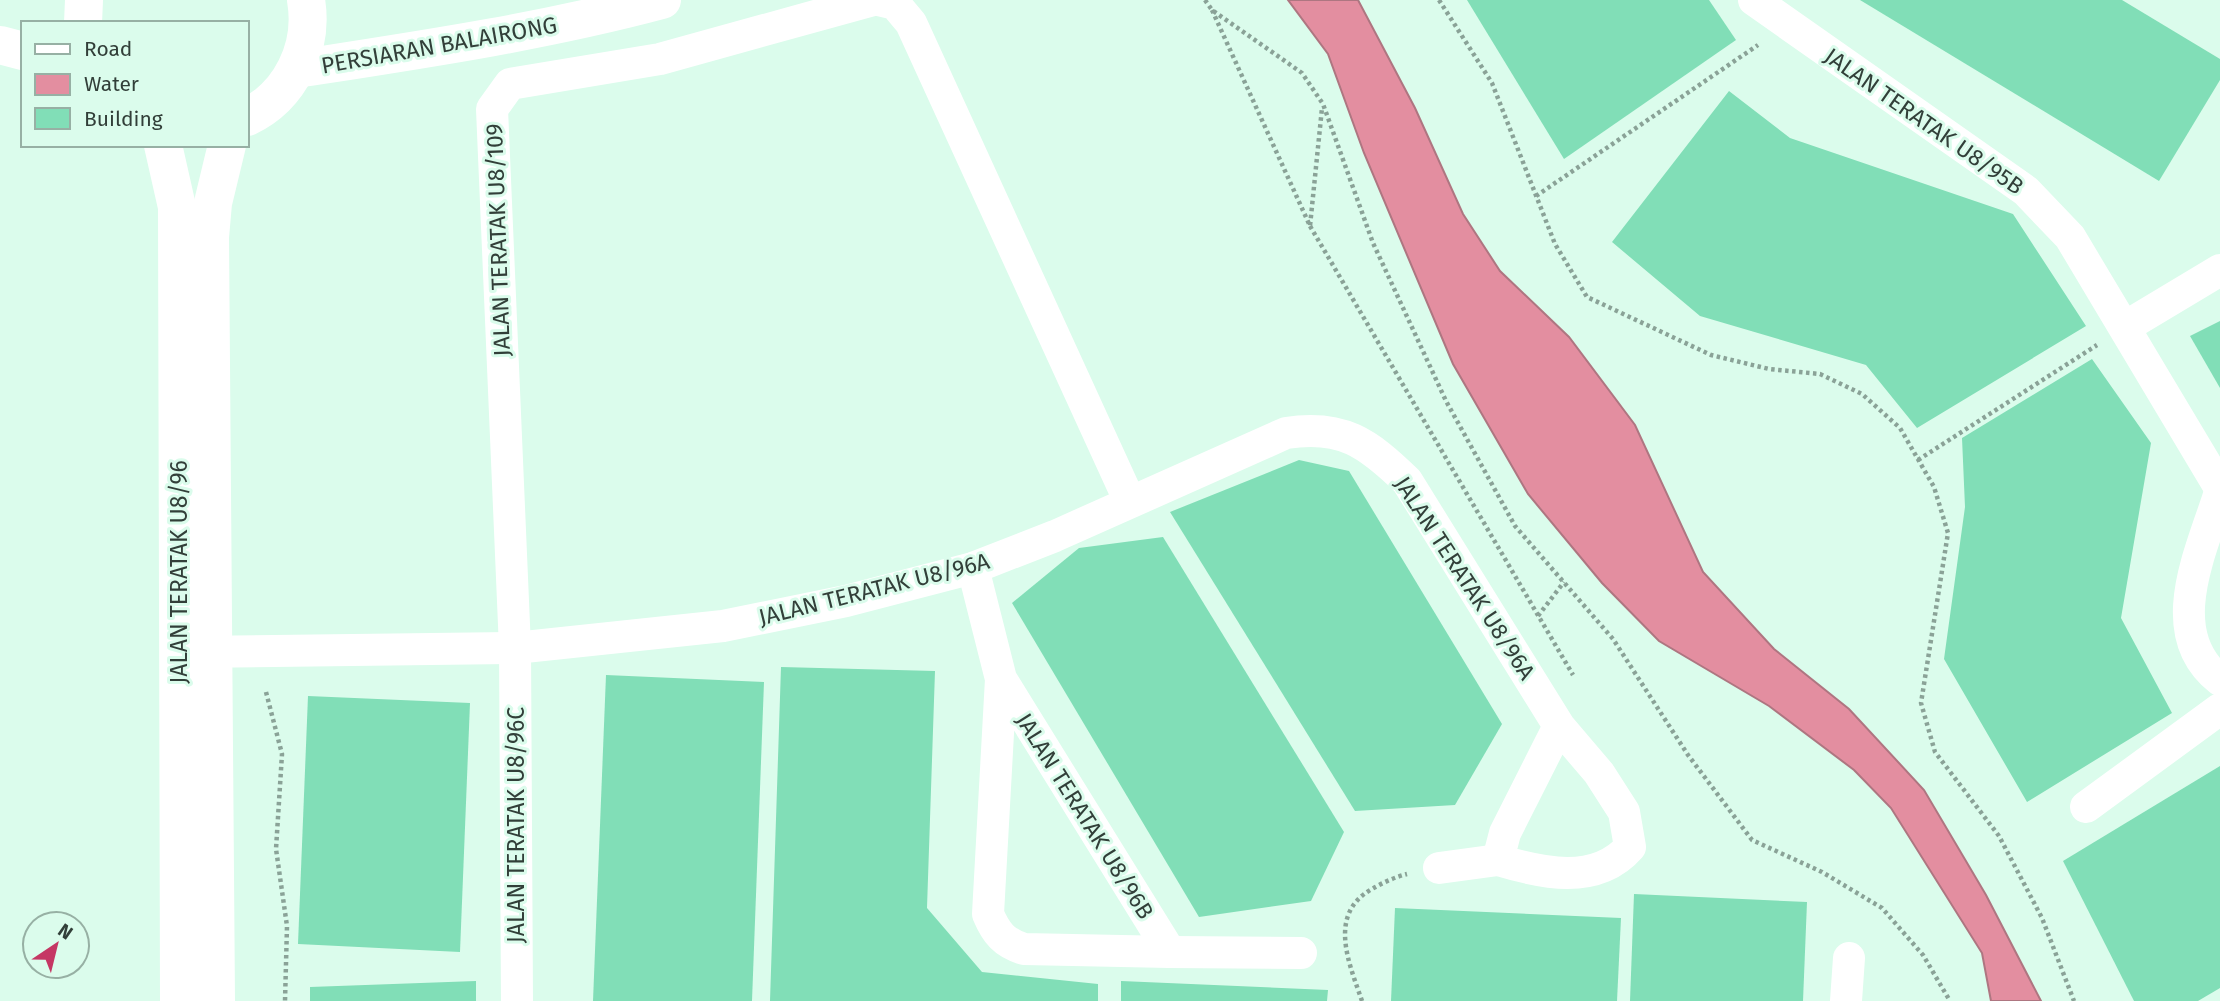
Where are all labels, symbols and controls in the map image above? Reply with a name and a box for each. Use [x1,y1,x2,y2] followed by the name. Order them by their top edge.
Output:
[319,10,559,80] street label: PERSIARAN BALAIRONG
[21,21,248,147] legend
[84,36,132,62] text: Road
[1819,42,2029,200] street label: JALAN TERATAK U8/95B
[84,71,139,97] text: Water
[84,106,163,132] text: Building
[480,123,516,357] street label: JALAN TERATAK U8/109
[165,460,193,684] street label: JALAN TERATAK U8/96
[1389,471,1542,686] street label: JALAN TERATAK U8/96A
[756,547,993,631] street label: JALAN TERATAK U8/96A
[502,707,530,943] street label: JALAN TERATAK U8/96C
[1010,708,1160,924] street label: JALAN TERATAK U8/96B
[21,910,91,980] north arrow
[54,918,77,945] text: N

